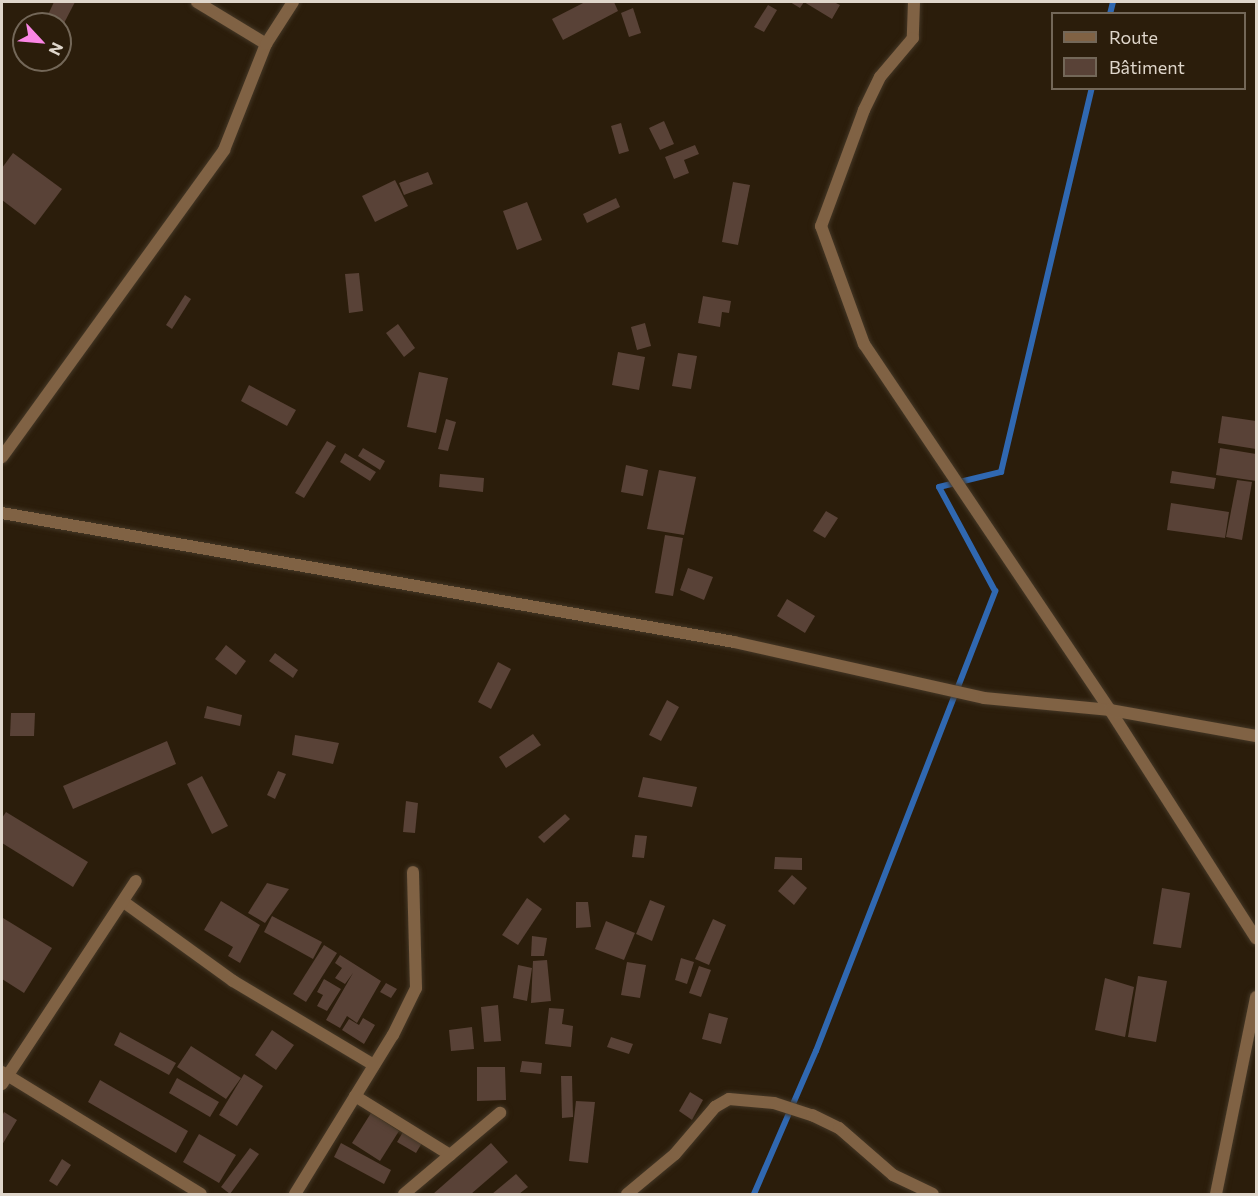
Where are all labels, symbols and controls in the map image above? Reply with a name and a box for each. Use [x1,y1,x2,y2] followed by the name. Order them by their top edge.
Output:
[12,12,72,72] north arrow
[1051,12,1246,90] legend
[1109,26,1158,48] text: Route
[46,40,68,59] text: N
[1109,56,1185,78] text: Bâtiment

